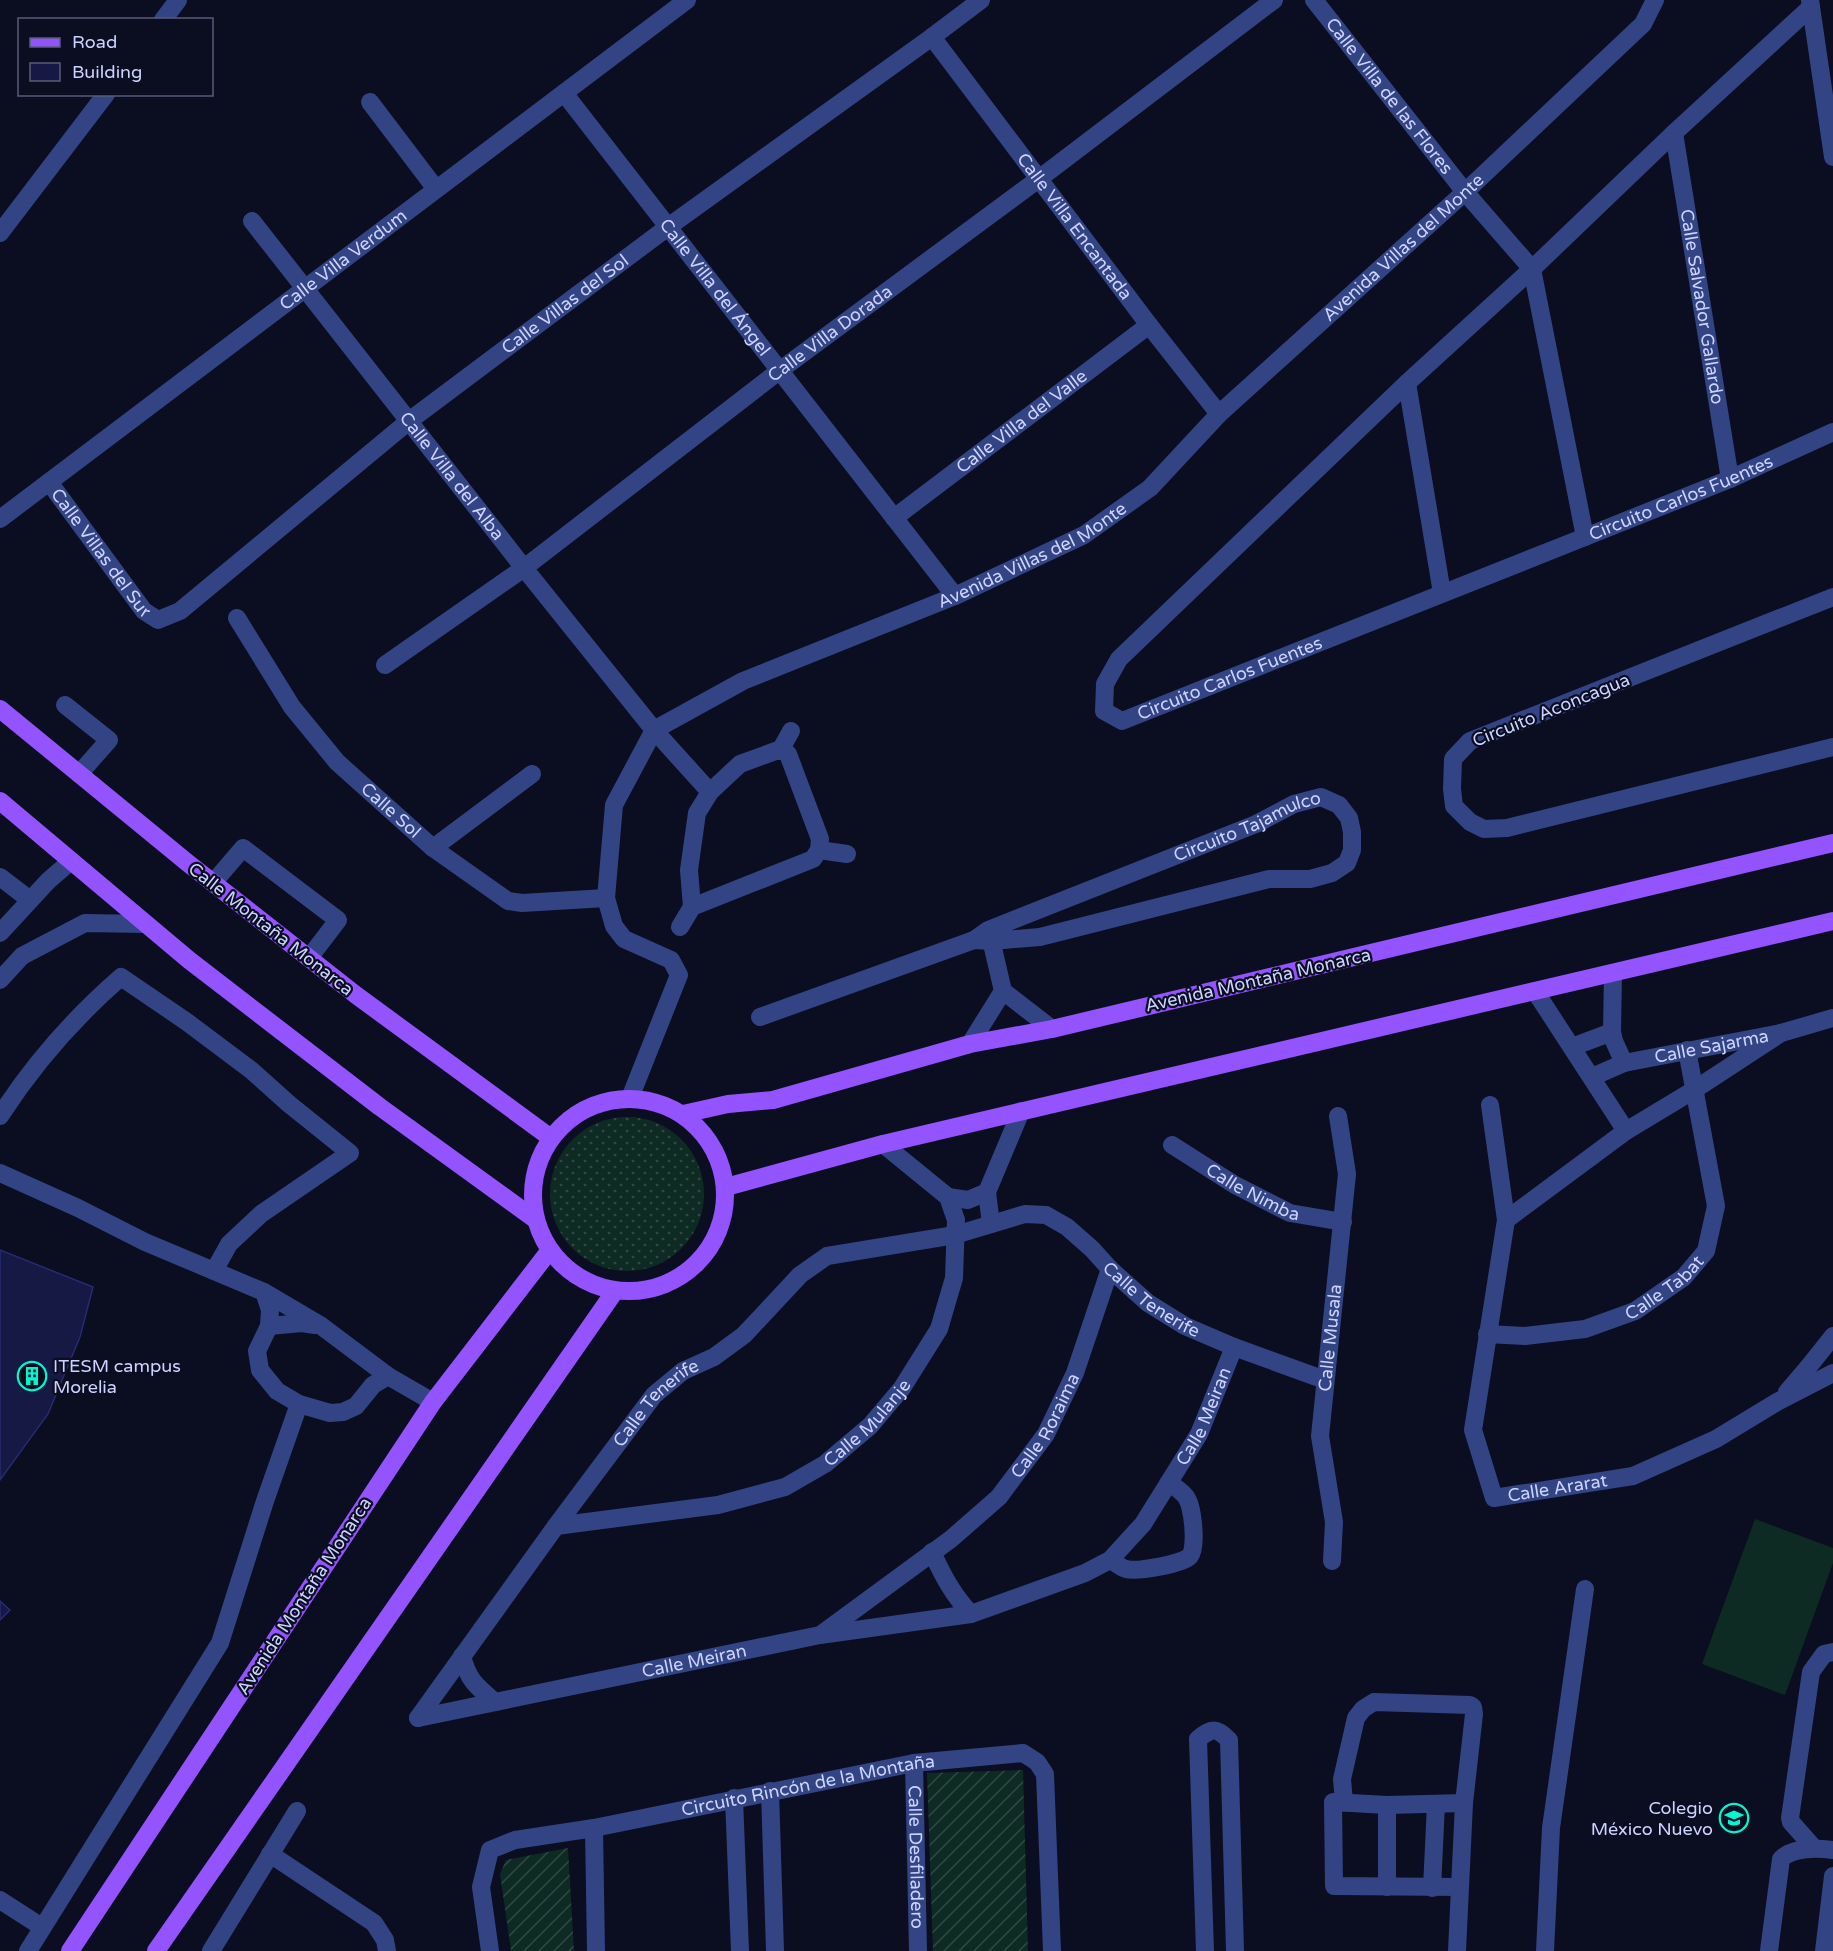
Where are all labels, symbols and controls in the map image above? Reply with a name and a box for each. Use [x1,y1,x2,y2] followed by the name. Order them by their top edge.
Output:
[1321,13,1458,179] street label: Calle Villa de las Flores
[18,18,213,96] legend
[72,31,117,53] text: Road
[72,61,142,83] text: Building
[1012,148,1137,304] street label: Calle Villa Encantada
[1318,169,1488,326] street label: Avenida Villas del Monte
[275,205,411,315] street label: Calle Villa Verdum
[1675,208,1729,406] street label: Calle Salvador Gallardo
[655,214,775,360] street label: Calle Villa del Ángel
[497,250,633,359] street label: Calle Villas del Sol
[763,280,897,387] street label: Calle Villa Dorada
[952,365,1091,478] street label: Calle Villa del Valle
[395,407,509,545] street label: Calle Villa del Alba
[1586,450,1777,545] street label: Circuito Carlos Fuentes
[46,484,155,623] street label: Calle Villas del Sur
[935,497,1131,613] street label: Avenida Villas del Monte
[1134,632,1325,725] street label: Circuito Carlos Fuentes
[1469,668,1633,752] street label: Circuito Aconcagua
[356,778,425,843] street label: Calle Sol
[1170,787,1323,867] street label: Circuito Tajamulco
[184,858,358,1000] street label: Calle Montaña Monarca
[1143,943,1373,1017] street label: Avenida Montaña Monarca
[1652,1025,1771,1068] street label: Calle Sajarma
[1202,1158,1301,1225] street label: Calle Nimba
[1622,1251,1709,1325] street label: Calle Tabat
[1098,1257,1203,1342] street label: Calle Tenerife
[1314,1283,1347,1393] street label: Calle Musala
[608,1354,702,1451] street label: Calle Tenerife
[53,1355,181,1398] place label: ITESM campus Morelia
[16,1360,48,1392] building icon: ITESM campus Morelia
[1171,1364,1236,1470] street label: Calle Meiran
[1006,1370,1084,1483] street label: Calle Roraima
[819,1375,916,1471] street label: Calle Mulanje
[1506,1469,1609,1507] street label: Calle Ararat
[232,1493,376,1699] street label: Avenida Montaña Monarca
[640,1639,748,1683] street label: Calle Meiran
[679,1750,936,1821] street label: Circuito Rincón de la Montaña
[903,1785,929,1929] street label: Calle Desfiladero
[1591,1797,1713,1840] place label: Colegio México Nuevo
[1718,1802,1750,1834] school or university icon: Colegio México Nuevo

